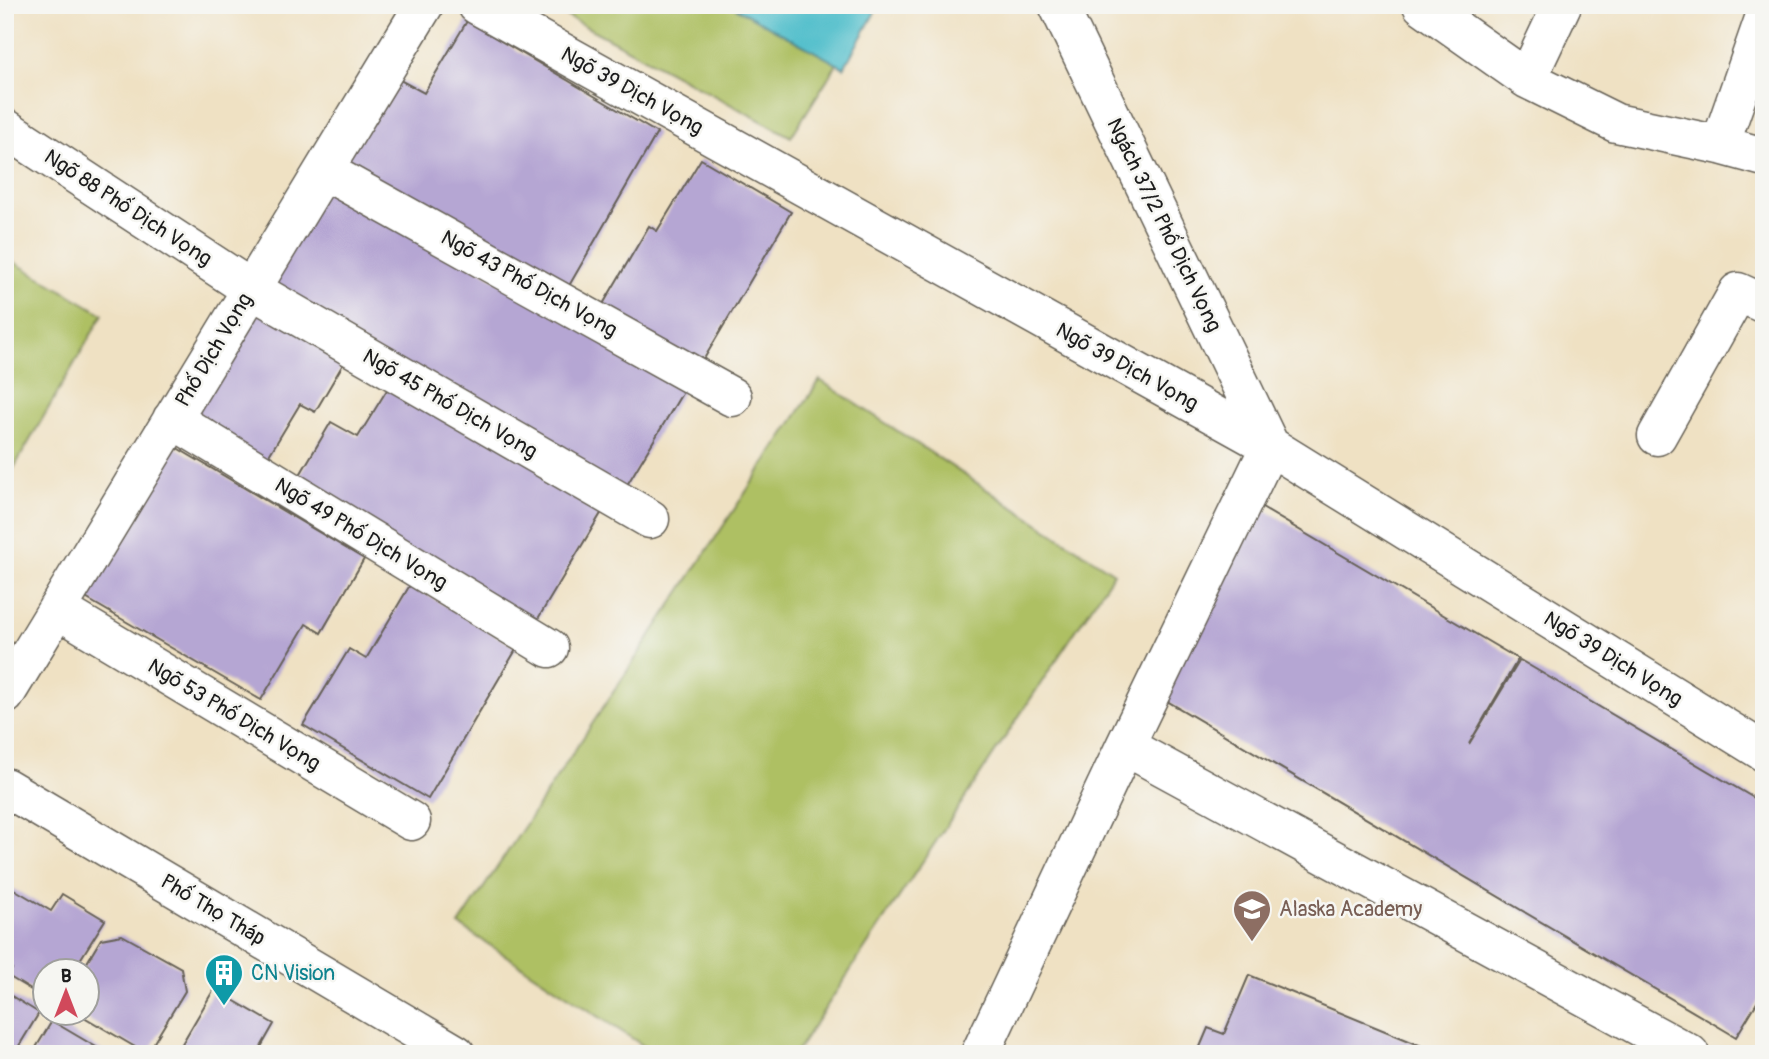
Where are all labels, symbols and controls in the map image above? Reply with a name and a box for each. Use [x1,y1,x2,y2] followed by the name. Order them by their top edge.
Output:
[556,41,708,141] street label: Ngõ 39 Dịch Vọng
[1100,114,1228,336] street label: Ngách 37/2 Phố Dịch Vọng
[39,144,217,272] street label: Ngõ 88 Phố Dịch Vọng
[436,224,622,344] street label: Ngõ 43 Phố Dịch Vọng
[169,288,259,412] street label: Phố Dịch Vọng
[1051,317,1203,417] street label: Ngõ 39 Dịch Vọng
[358,343,542,465] street label: Ngõ 45 Phố Dịch Vọng
[270,472,452,596] street label: Ngõ 49 Phố Dịch Vọng
[1539,605,1687,713] street label: Ngõ 39 Dịch Vọng
[143,653,325,777] street label: Ngõ 53 Phố Dịch Vọng
[156,868,270,952] street label: Phố Thọ Tháp
[1231,888,1273,943] school or university icon: Alaska Academy
[1279,896,1422,923] place label: Alaska Academy
[203,952,245,1007] building icon: CN Vision
[32,958,102,1028] north arrow
[251,960,335,987] place label: CN Vision
[61,964,72,988] text: B

